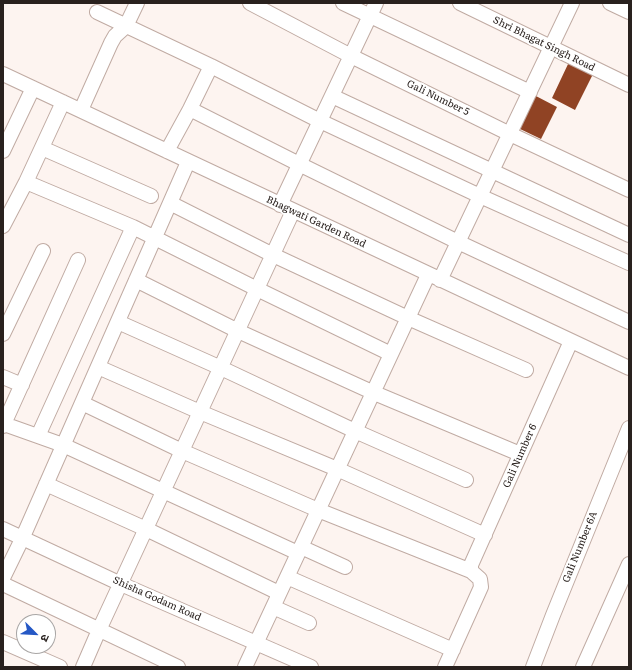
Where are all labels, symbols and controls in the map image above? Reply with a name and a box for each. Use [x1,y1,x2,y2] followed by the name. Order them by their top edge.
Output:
[491,14,597,74] street label: Shri Bhagat Singh Road
[405,78,471,118] street label: Gali Number 5
[264,194,368,250] street label: Bhagwati Garden Road
[501,422,539,490] street label: Gali Number 6
[560,510,600,584] street label: Gali Number 6A
[111,574,203,624] street label: Shisha Godam Road
[16,614,56,654] north arrow
[37,632,55,645] text: उ

